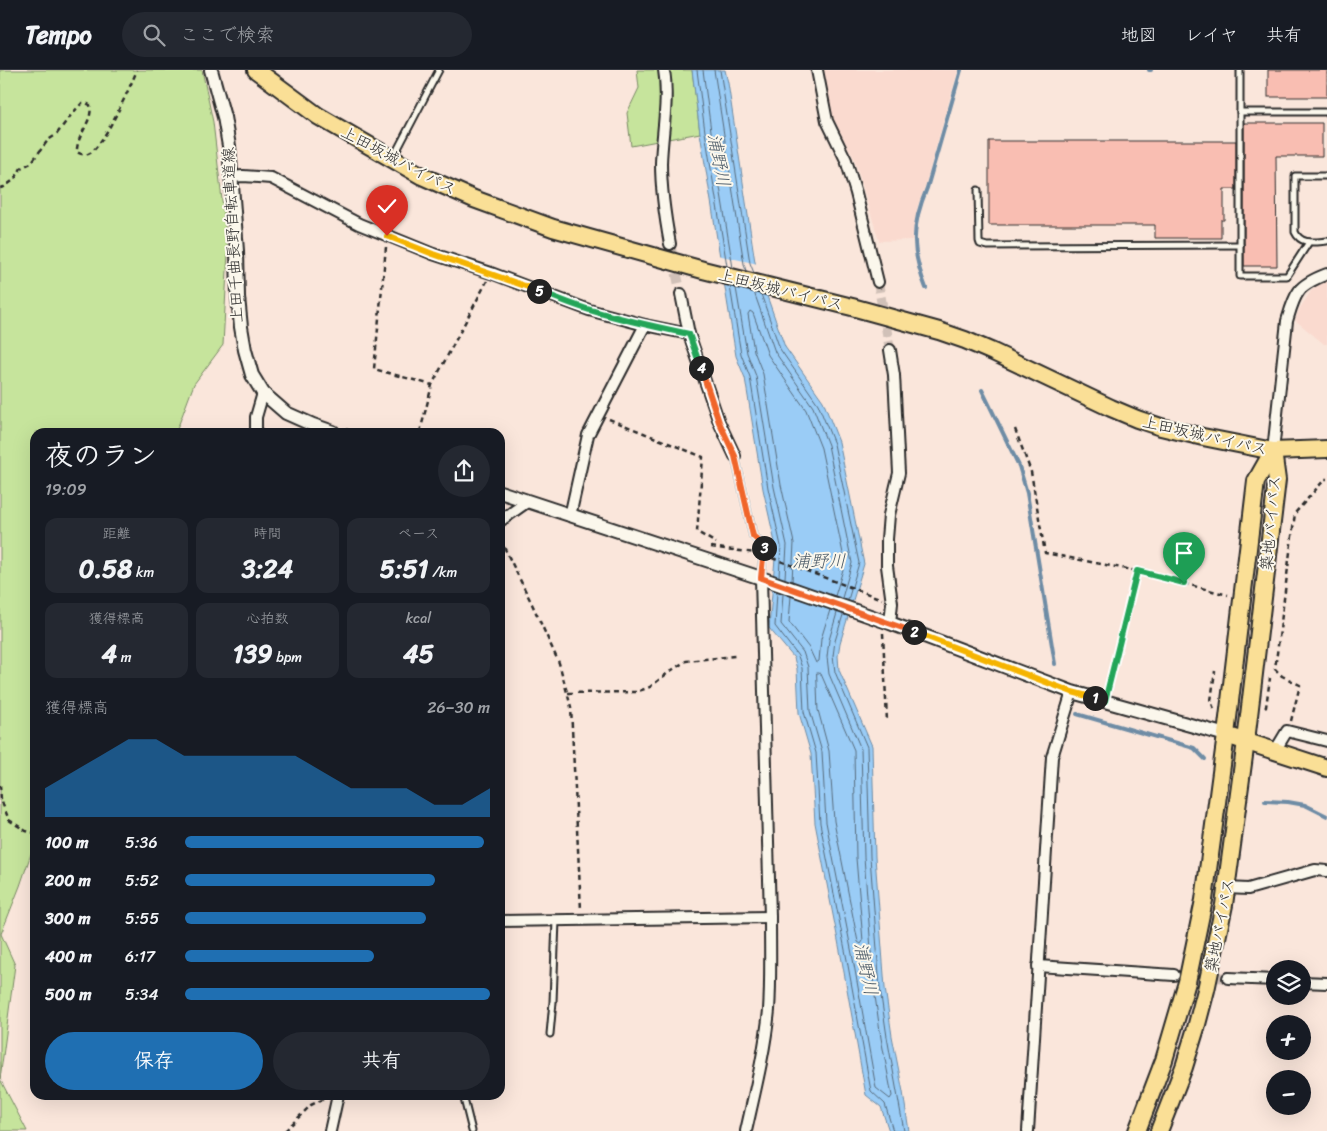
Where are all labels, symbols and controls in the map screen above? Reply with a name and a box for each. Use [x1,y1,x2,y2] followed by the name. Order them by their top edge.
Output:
[122,12,472,57] search box
[25,14,92,56] text: Tempo
[180,18,275,51] text: ここで検索
[1121,19,1157,51] text: 地図
[1185,19,1238,51] text: レイヤ
[1266,19,1302,51] text: 共有
[140,21,168,49] icon: search
[336,118,462,203] street label: 上田坂城バイパス
[698,130,740,190] water label: 浦野川
[213,146,252,324] street label: 上田千曲長野自転車道線
[366,185,408,236] pin
[373,192,401,220] icon: check
[715,260,846,319] street label: 上田坂城バイパス
[526,278,552,304] pin: 5
[535,279,544,304] text: 5
[688,356,714,380] pin: 4
[697,356,706,381] text: 4
[1139,407,1270,464] street label: 上田坂城バイパス
[45,431,157,480] text: 夜のラン
[438,445,490,497] button: share
[1252,474,1289,572] street label: 築地バイパス
[45,475,86,504] text: 19:09
[103,521,131,546] text: 距離
[254,521,282,546] text: 時間
[398,521,439,546] text: ペース
[1163,532,1205,583] pin
[752,536,776,560] pin: 3
[761,536,768,561] text: 3
[1170,539,1198,567] icon: arrive
[792,545,846,577] water label: 浦野川
[79,546,132,591] text: 0.58
[242,546,293,591] text: 3:24
[380,546,429,591] text: 5:51
[132,560,154,585] text: km
[429,560,457,585] text: /km
[89,606,145,631] text: 獲得標高
[247,606,289,631] text: 心拍数
[406,606,431,631] text: kcal
[902,620,926,644] pin: 2
[910,620,919,645] text: 2
[101,631,117,676] text: 4
[233,631,273,676] text: 139
[403,631,434,676] text: 45
[117,645,132,670] text: m
[273,645,302,670] text: bpm
[1082,686,1108,710] pin: 1
[1092,686,1099,711] text: 1
[45,693,109,722] text: 獲得標高
[427,693,490,722] text: 26–30 m
[45,828,89,857] text: 100 m
[125,828,157,857] text: 5:36
[45,866,91,895] text: 200 m
[125,866,159,895] text: 5:52
[1196,875,1243,975] street label: 築地バイパス
[45,904,90,933] text: 300 m
[125,904,159,933] text: 5:55
[845,939,887,999] water label: 浦野川
[45,942,92,971] text: 400 m
[125,942,155,971] text: 6:17
[1266,960,1311,1115] map controls
[1266,960,1311,1005] button: layers
[45,980,91,1009] text: 500 m
[125,980,158,1009] text: 5:34
[1266,1015,1311,1060] button: +
[45,1032,263,1090] button: 保存
[273,1032,490,1090] button: 共有
[1266,1070,1311,1115] button: −

